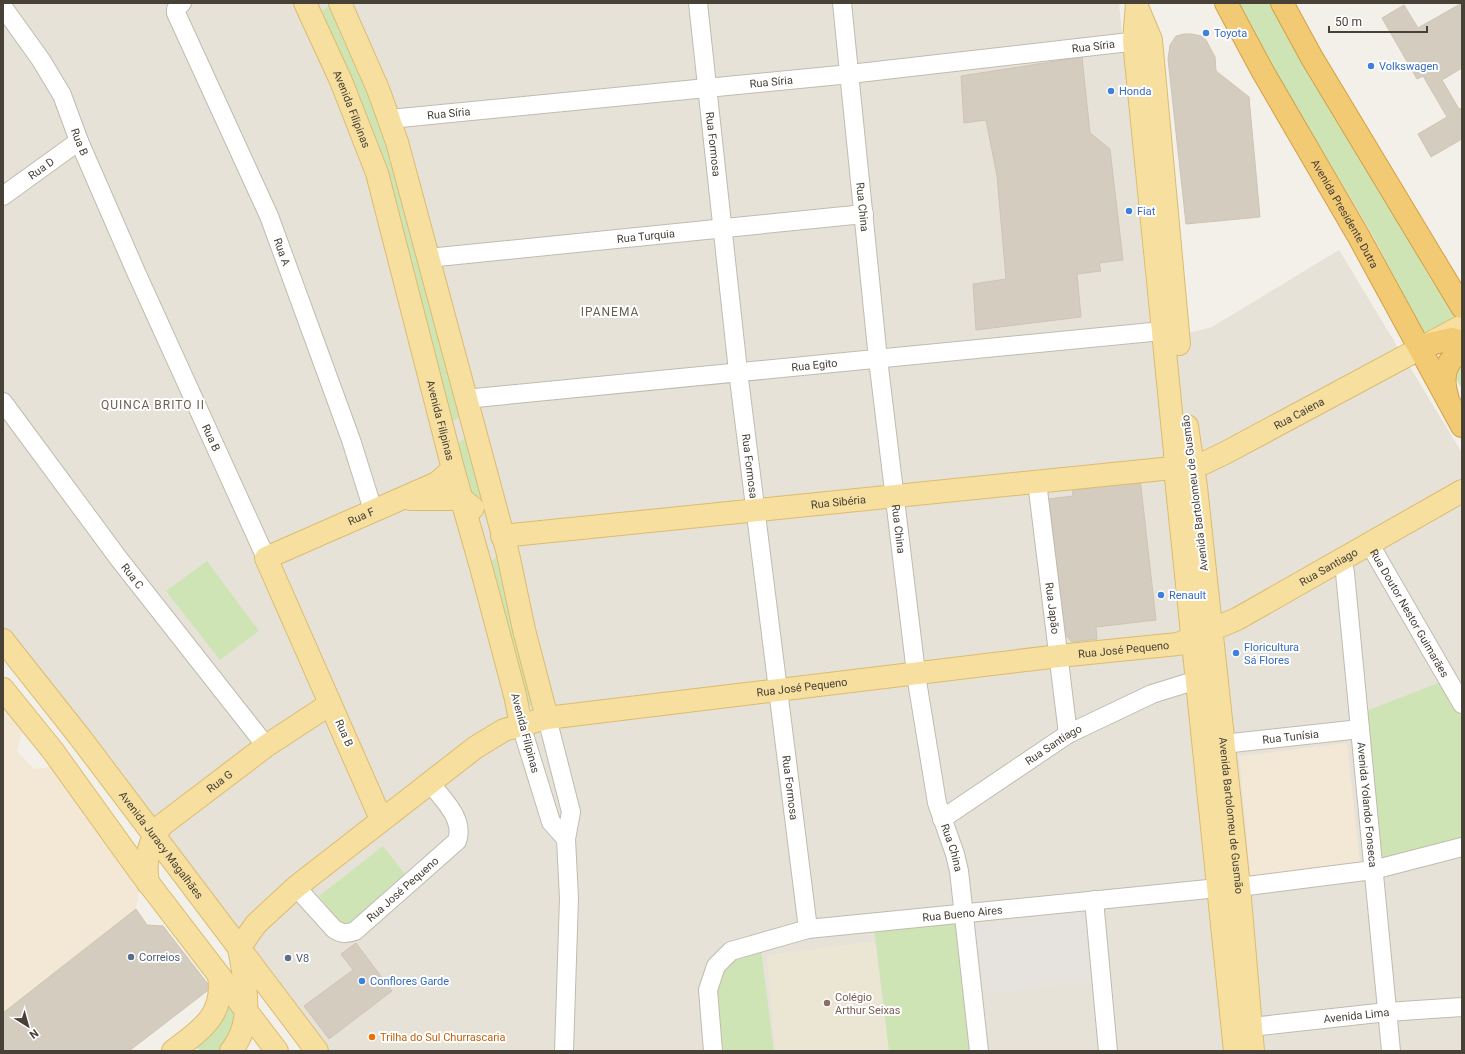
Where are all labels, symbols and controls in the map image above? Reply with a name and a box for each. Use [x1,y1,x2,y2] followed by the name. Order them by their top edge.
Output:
[1329,8,1427,34] scale bar
[1335,15,1362,29] text: 50 m
[1214,27,1247,40] place label: Toyota
[1201,28,1211,38] marker: Toyota
[1071,37,1115,55] street label: Rua Síria
[1379,60,1438,73] place label: Volkswagen
[1366,61,1376,71] marker: Volkswagen
[330,68,373,150] street label: Avenida Filipinas
[749,73,793,90] street label: Rua Síria
[1119,85,1151,98] place label: Honda
[1106,86,1116,96] marker: Honda
[427,105,471,122] street label: Rua Síria
[703,111,723,177] street label: Rua Formosa
[68,126,91,158] street label: Rua B
[26,155,57,182] street label: Rua D
[1309,157,1381,270] street label: Avenida Presidente Dutra
[854,182,872,232] street label: Rua China
[1137,205,1156,218] place label: Fiat
[1124,206,1134,216] marker: Fiat
[616,227,675,245] street label: Rua Turquia
[271,236,293,268] street label: Rua A
[581,305,639,319] district label: IPANEMA
[791,356,838,374] street label: Rua Egito
[424,379,457,462] street label: Avenida Filipinas
[1271,395,1326,432] street label: Rua Caiena
[101,398,205,412] district label: QUINCA BRITO II
[1179,414,1211,572] street label: Avenida Bartolomeu de Gusmão
[200,422,223,454] street label: Rua B
[739,433,760,499] street label: Rua Formosa
[810,493,866,511] street label: Rua Sibéria
[889,504,908,554] street label: Rua China
[346,505,376,528] street label: Rua F
[1297,545,1360,589] street label: Rua Santiago
[1367,547,1452,680] street label: Rua Doutor Nestor Guimarães
[118,561,146,591] street label: Rua C
[1043,581,1062,635] street label: Rua Japão
[1169,589,1206,602] place label: Renault
[1156,590,1166,600] marker: Renault
[1077,638,1170,661] street label: Rua José Pequeno
[1244,641,1299,667] place label: Floricultura Sá Flores
[1231,648,1241,658] marker: Floricultura Sá Flores
[756,675,848,699] street label: Rua José Pequeno
[508,692,542,775] street label: Avenida Filipinas
[332,717,356,749] street label: Rua B
[1023,722,1084,768] street label: Rua Santiago
[1262,727,1319,746] street label: Rua Tunísia
[1216,736,1246,894] street label: Avenida Bartolomeu de Gusmão
[1355,741,1380,868] street label: Avenida Yolando Fonseca
[780,754,801,821] street label: Rua Formosa
[204,767,235,795] street label: Rua G
[117,789,206,901] street label: Avenida Juracy Magalhães
[938,822,965,873] street label: Rua China
[364,854,441,924] street label: Rua José Pequeno
[922,903,1003,924] street label: Rua Bueno Aires
[139,951,181,964] place label: Correios
[126,952,136,962] marker: Correios
[296,952,309,965] place label: V8
[283,953,293,963] marker: V8
[370,975,449,988] place label: Conflores Garde
[357,976,367,986] marker: Conflores Garde
[835,991,901,1017] place label: Colégio Arthur Seixas
[822,998,832,1008] marker: Colégio Arthur Seixas
[1323,1005,1390,1025] street label: Avenida Lima
[8,1006,48,1046] north arrow
[27,1026,41,1041] text: N
[380,1031,506,1044] place label: Trilha do Sul Churrascaria
[367,1032,377,1042] marker: Trilha do Sul Churrascaria

